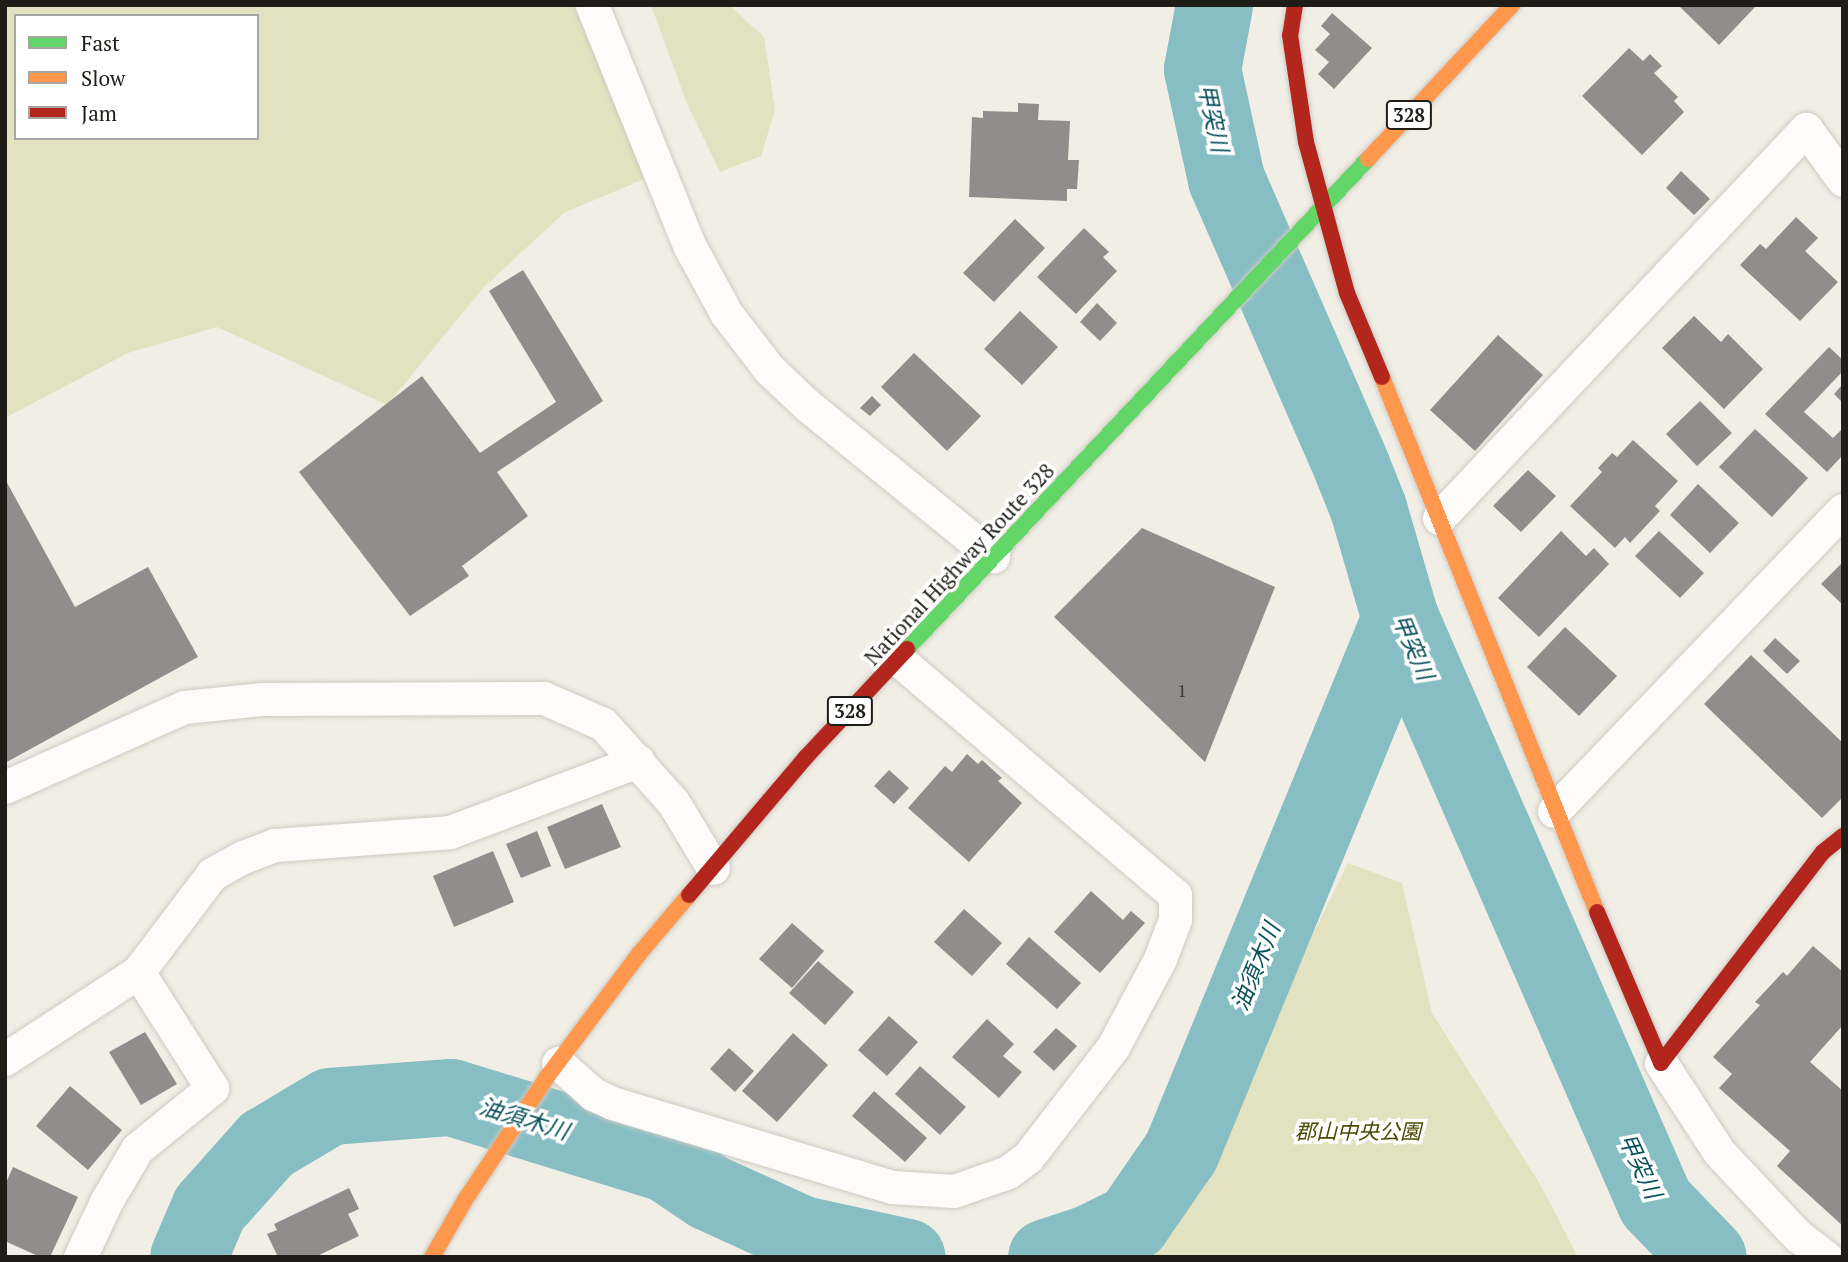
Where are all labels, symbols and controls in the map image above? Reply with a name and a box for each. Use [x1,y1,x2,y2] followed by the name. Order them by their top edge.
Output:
[14,14,259,140] legend
[81,29,120,57] text: Fast
[81,64,125,92] text: Slow
[1192,81,1234,155] water label: 甲突川
[81,99,117,127] text: Jam
[1384,99,1434,130] road number: 328
[859,458,1059,670] street label: National Highway Route 328
[1387,610,1439,684] water label: 甲突川
[1177,679,1187,701] house number: 1
[826,696,874,726] road number: 328
[1226,919,1286,1015] water label: 油須木川
[476,1092,572,1146] water label: 油須木川
[1295,1118,1421,1144] park label: 郡山中央公園
[1613,1129,1667,1203] water label: 甲突川

